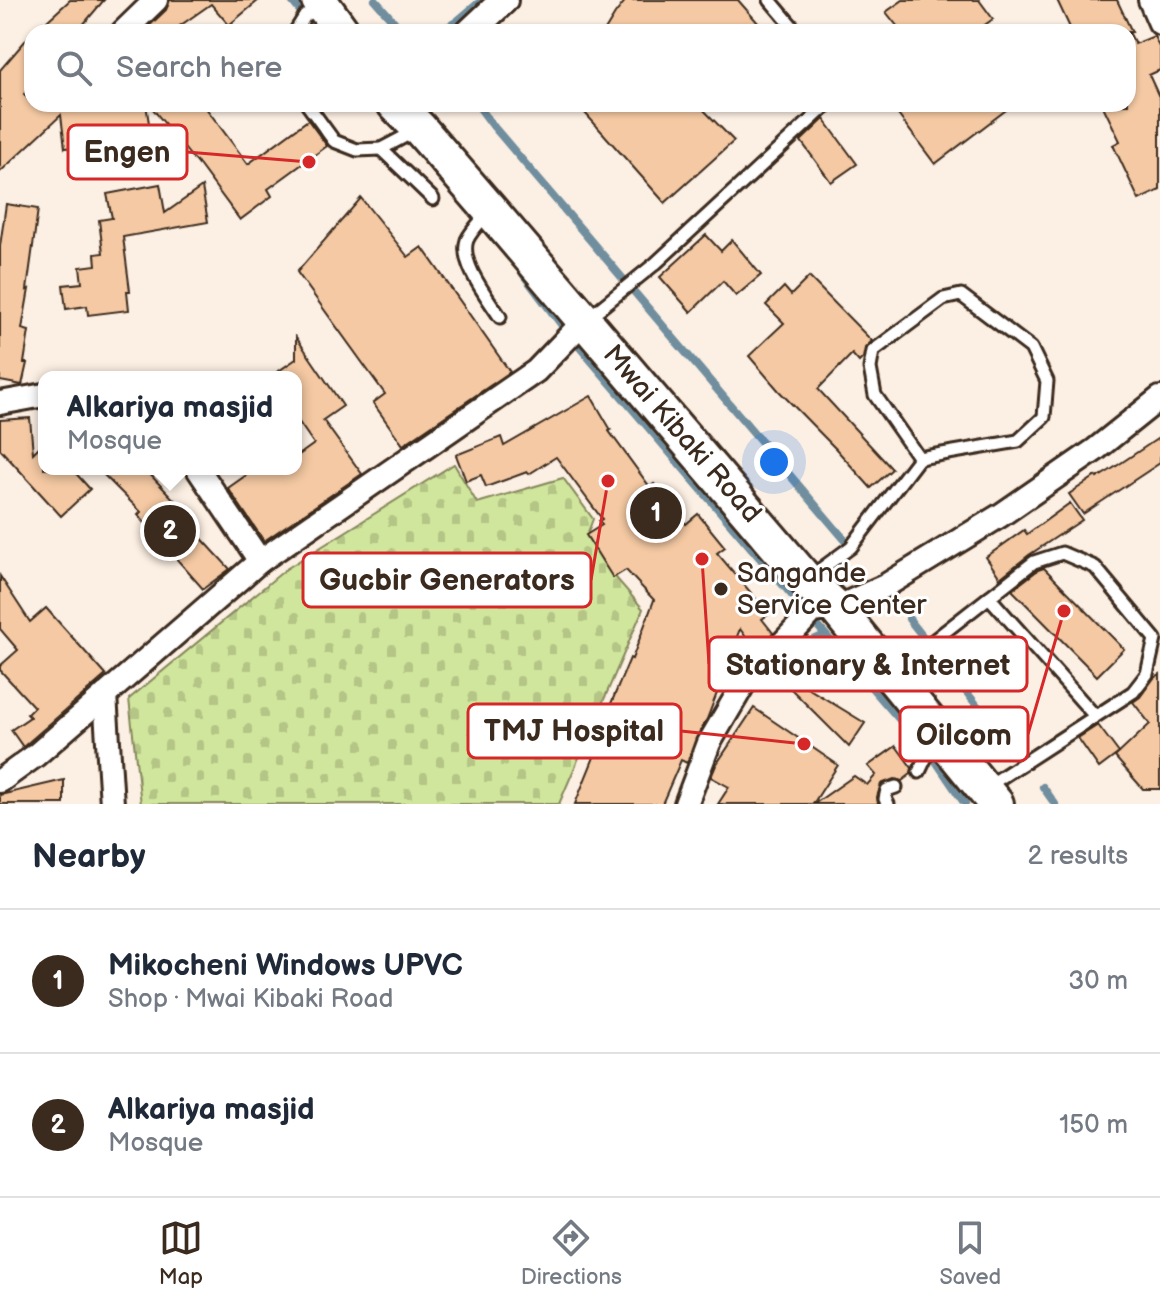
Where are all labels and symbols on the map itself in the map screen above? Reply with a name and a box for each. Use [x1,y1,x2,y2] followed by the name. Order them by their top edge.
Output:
[68,125,187,179] callout: Engen
[83,135,171,171] text: Engen
[596,338,768,530] street label: Mwai Kibaki Road
[754,442,794,482] your location
[630,483,682,543] pin: 1
[144,501,196,561] pin: 2
[303,553,591,607] callout: Gucbir Generators
[737,557,927,622] place label: Sangande Service Center
[319,563,575,599] text: Gucbir Generators
[712,580,730,598] marker: Sangande Service Center
[709,637,1027,691] callout: Stationary & Internet
[726,648,1010,684] text: Stationary & Internet
[468,704,681,758] callout: TMJ Hospital
[900,707,1028,761] callout: Oilcom
[484,714,664,750] text: TMJ Hospital
[916,718,1012,754] text: Oilcom

